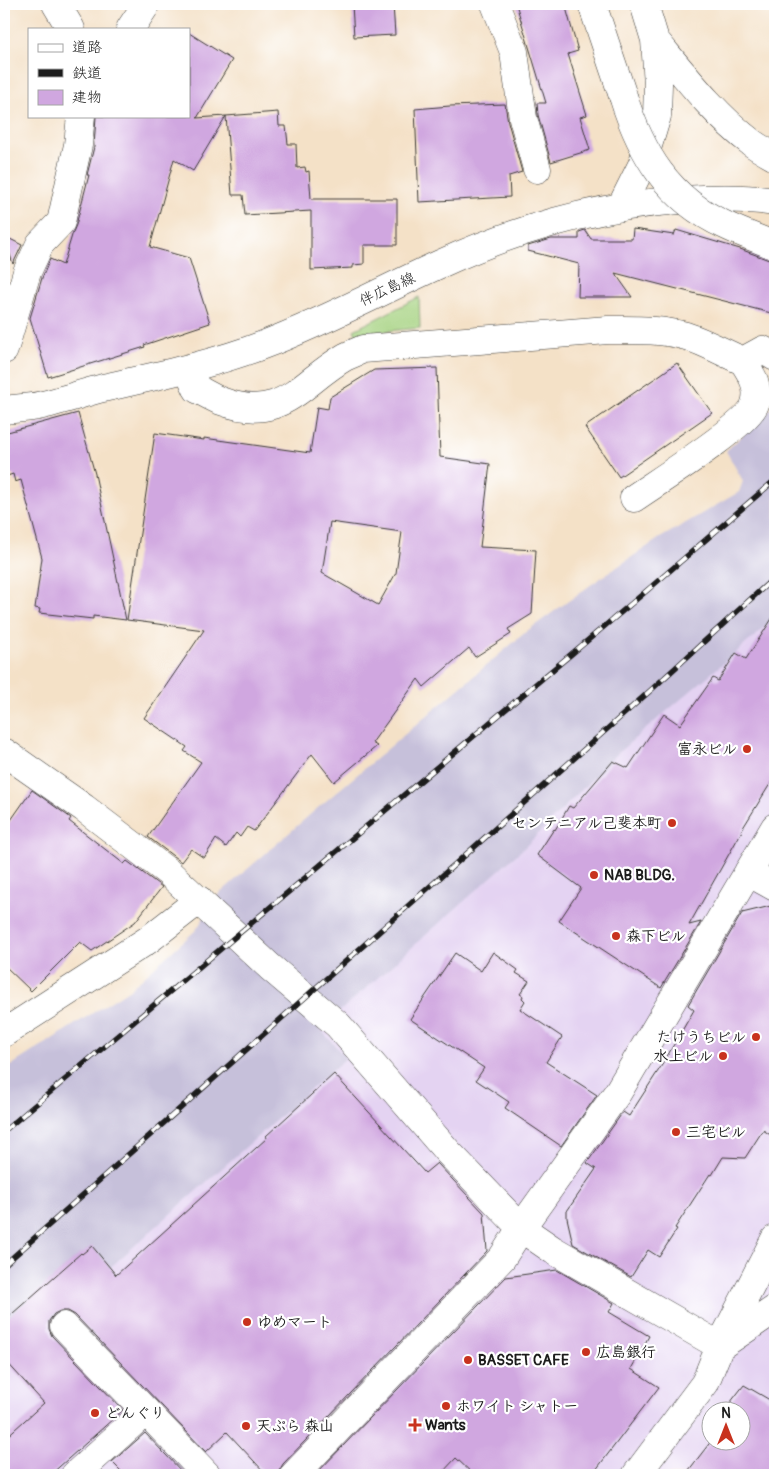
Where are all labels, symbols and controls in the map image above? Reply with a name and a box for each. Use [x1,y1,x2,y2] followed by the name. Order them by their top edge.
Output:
[28,28,190,118] legend
[72,38,102,57] text: 道路
[72,64,102,83] text: 鉄道
[72,88,102,107] text: 建物
[356,268,418,311] street label: 伴広島線
[677,740,737,759] place label: 富永ビル
[741,743,753,755] marker: 富永ビル
[512,814,662,833] place label: センテニアル己斐本町
[666,817,678,829] marker: センテニアル己斐本町
[604,866,675,885] place label: NAB BLDG.
[588,869,600,881] marker: NAB BLDG.
[626,927,686,946] place label: 森下ビル
[610,930,622,942] marker: 森下ビル
[656,1028,746,1047] place label: たけうちビル
[750,1031,762,1043] marker: たけうちビル
[653,1047,713,1066] place label: 水上ビル
[717,1050,729,1062] marker: 水上ビル
[686,1123,746,1142] place label: 三宅ビル
[670,1126,682,1138] marker: 三宅ビル
[257,1313,332,1332] place label: ゆめマート
[241,1316,253,1328] marker: ゆめマート
[596,1343,656,1362] place label: 広島銀行
[580,1346,592,1358] marker: 広島銀行
[478,1351,569,1370] place label: BASSET CAFE
[462,1354,474,1366] marker: BASSET CAFE
[456,1397,578,1416] place label: ホワイト シャトー
[440,1400,452,1412] marker: ホワイト シャトー
[702,1402,752,1452] north arrow
[105,1404,166,1423] place label: どんぐり
[721,1405,731,1422] text: N
[89,1407,101,1419] marker: どんぐり
[425,1416,466,1435] place label: Wants
[256,1417,334,1436] place label: 天ぷら 森山
[409,1419,421,1431] marker: Wants
[240,1420,252,1432] marker: 天ぷら 森山

